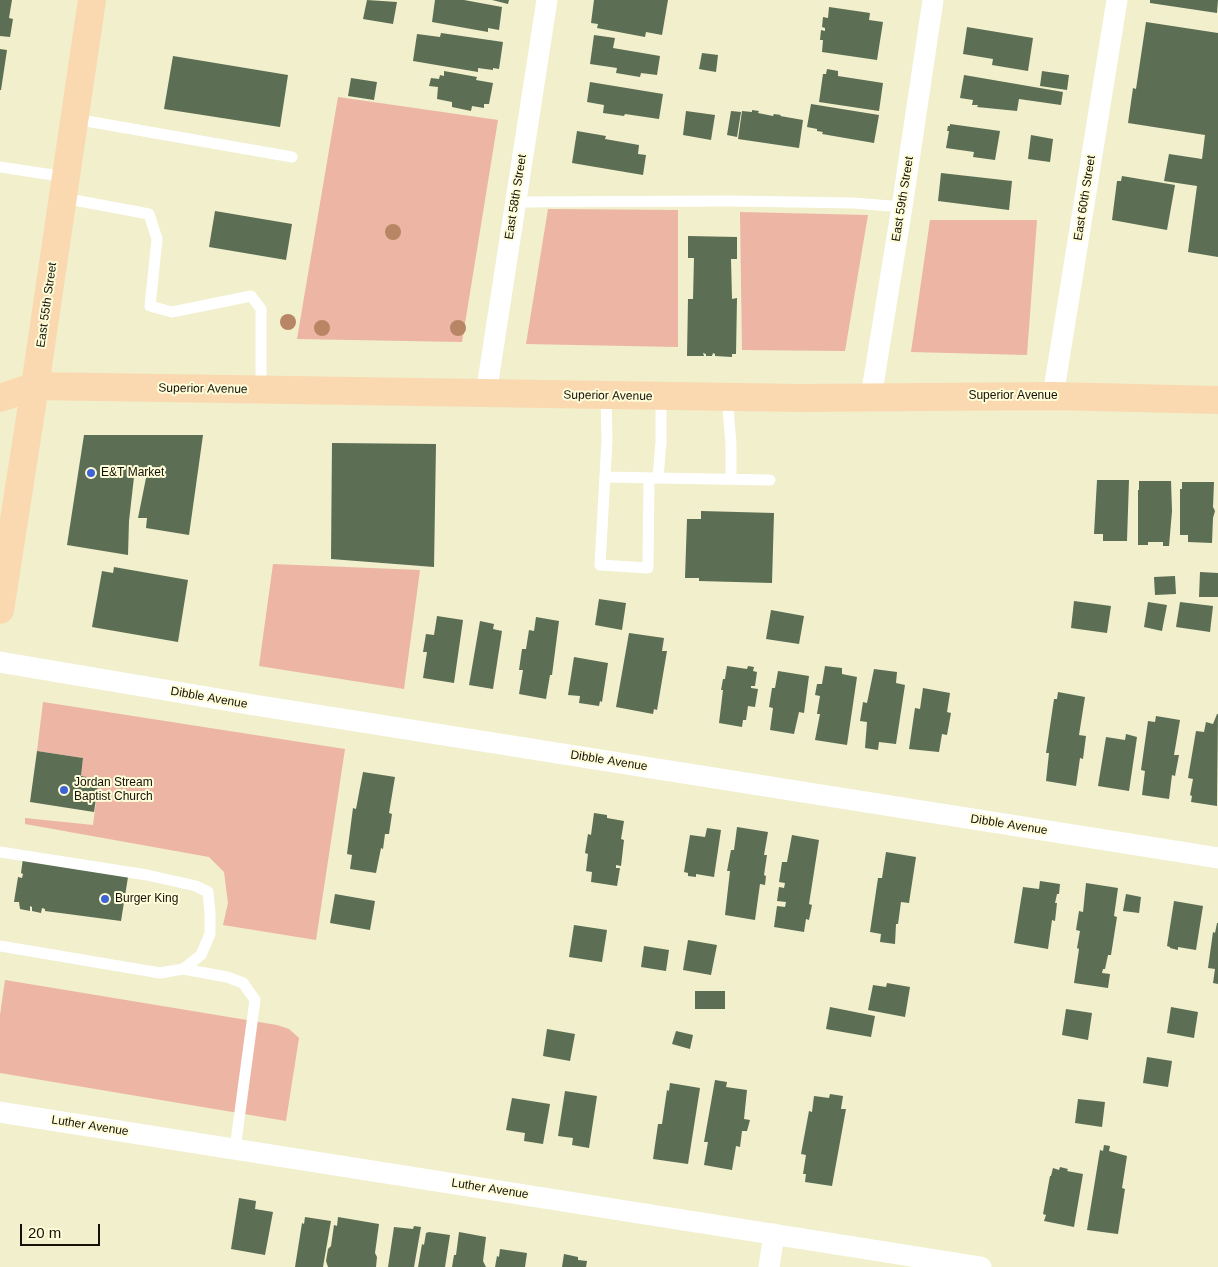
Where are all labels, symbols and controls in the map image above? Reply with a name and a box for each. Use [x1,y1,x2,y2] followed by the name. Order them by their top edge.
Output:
[502,153,530,241] street label: East 58th Street
[1071,154,1099,242] street label: East 60th Street
[889,155,917,243] street label: East 59th Street
[34,261,60,349] street label: East 55th Street
[158,381,248,397] street label: Superior Avenue
[563,388,653,404] street label: Superior Avenue
[968,389,1058,403] street label: Superior Avenue
[101,466,164,480] place label: E&T Market
[85,467,97,479] marker: E&T Market
[169,684,249,712] street label: Dibble Avenue
[569,748,649,774] street label: Dibble Avenue
[74,776,153,804] place label: Jordan Stream Baptist Church
[58,784,70,796] marker: Jordan Stream Baptist Church
[969,812,1049,838] street label: Dibble Avenue
[115,892,178,906] place label: Burger King
[99,893,111,905] marker: Burger King
[50,1113,130,1139] street label: Luther Avenue
[450,1176,530,1202] street label: Luther Avenue
[22,1214,102,1246] scale bar
[28,1224,61,1241] text: 20 m

